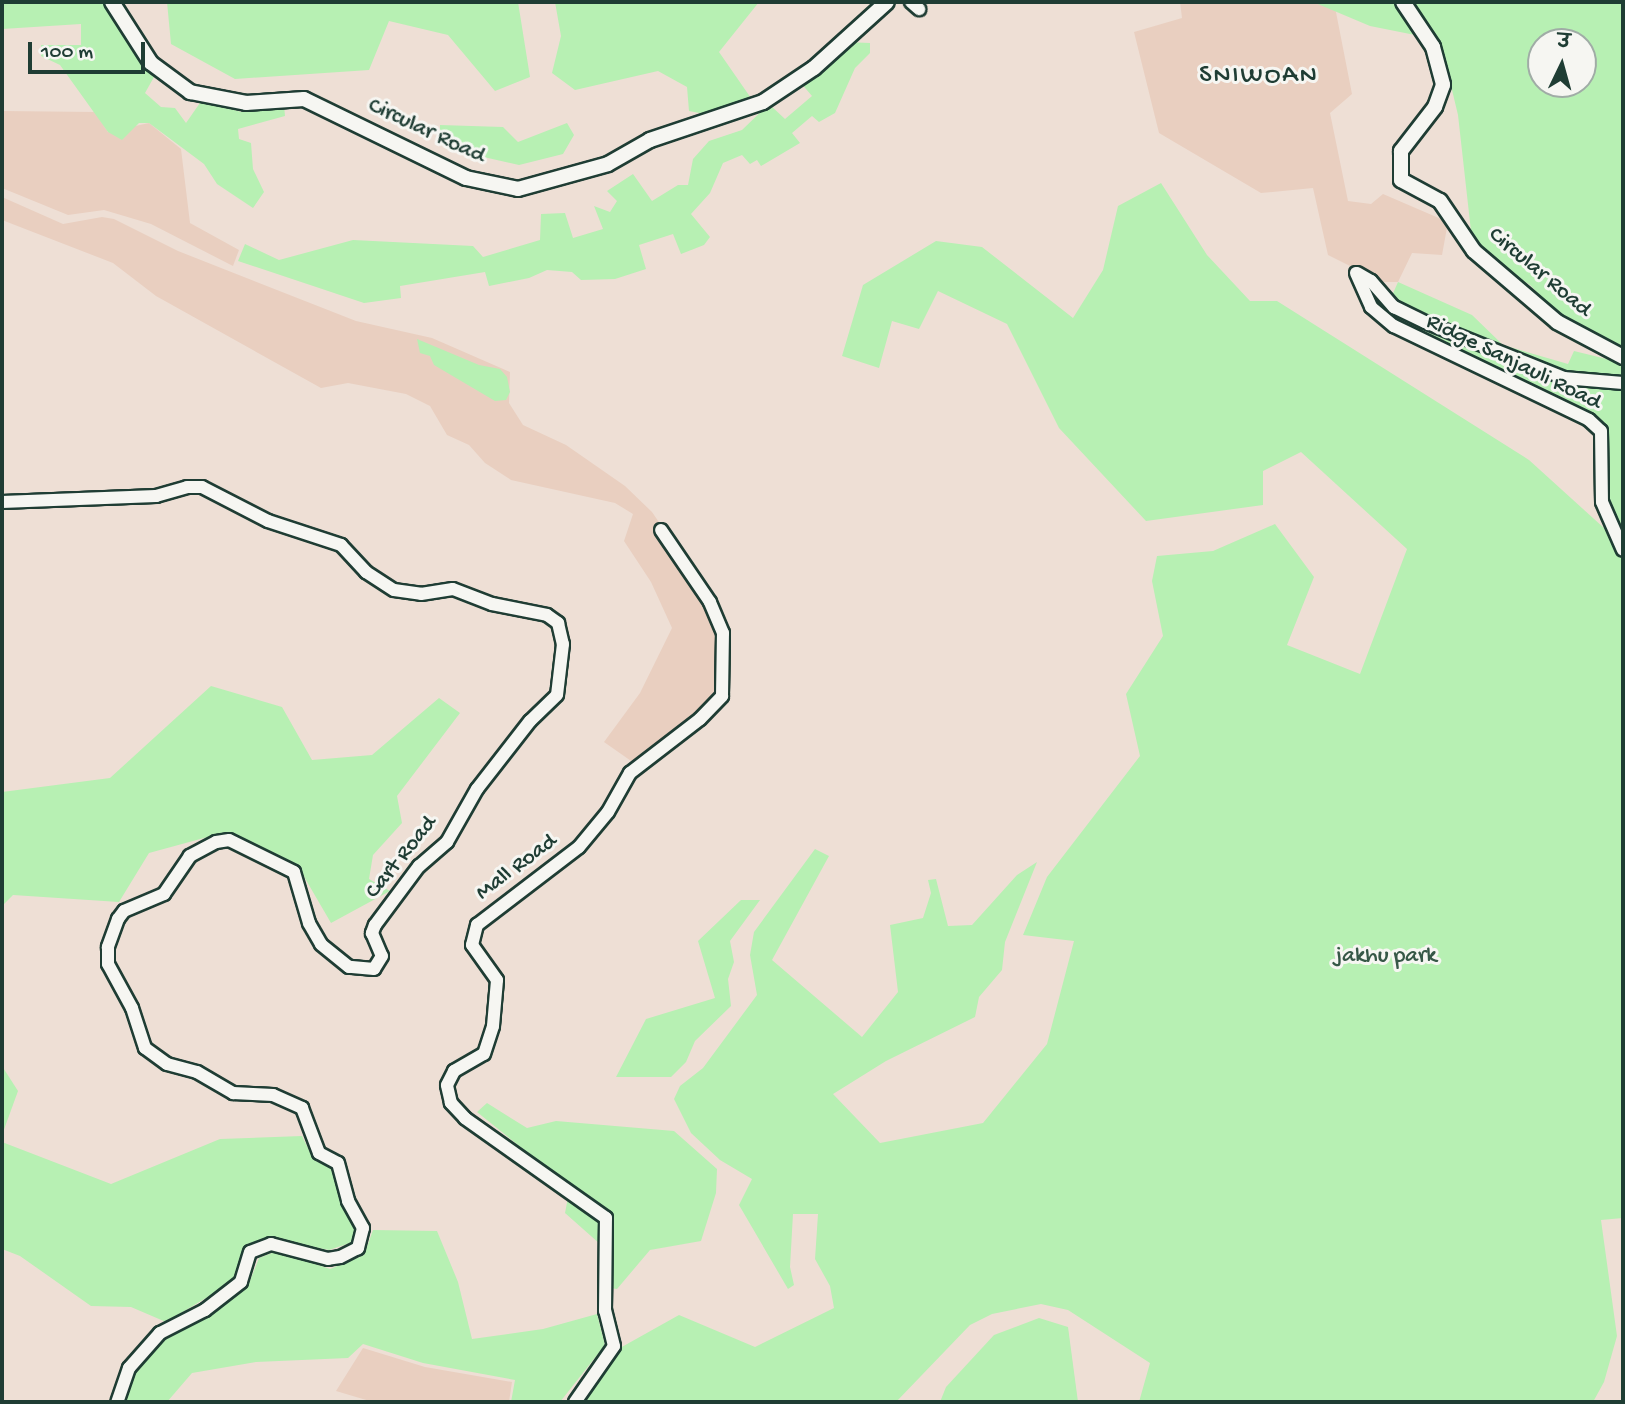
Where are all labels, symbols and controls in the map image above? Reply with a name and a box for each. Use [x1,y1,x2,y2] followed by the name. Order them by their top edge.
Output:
[32,28,149,72] scale bar
[1527,28,1597,98] north arrow
[1556,32,1571,56] text: उ
[41,41,93,66] text: 100 m
[1200,61,1318,93] district label: SNIWOAN
[363,93,489,171] street label: Circular Road
[1482,222,1596,324] street label: Circular Road
[1421,309,1605,417] street label: Ridge Sanjauli Road
[360,811,444,905] street label: Cart Road
[471,829,563,907] street label: Mall Road
[1336,943,1436,971] park label: jakhu park

